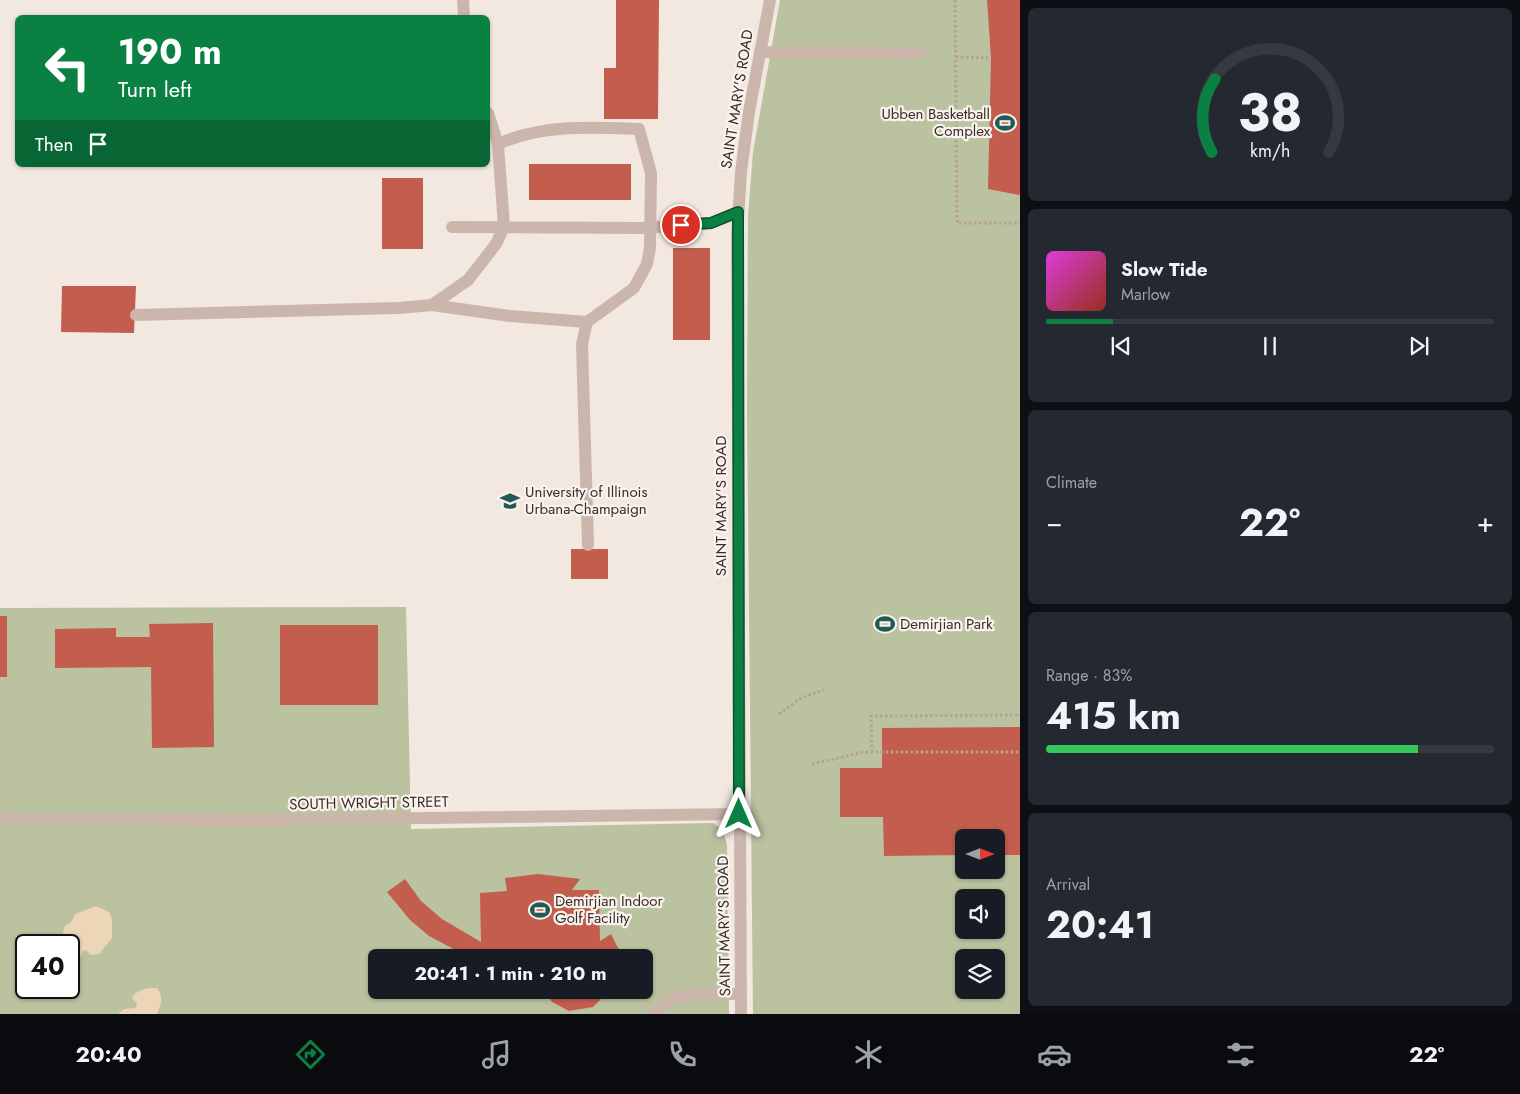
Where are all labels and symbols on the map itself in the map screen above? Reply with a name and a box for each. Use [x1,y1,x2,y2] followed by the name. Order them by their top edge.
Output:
[715,28,759,170] street label: SAINT MARY'S ROAD
[881,103,991,142] place label: Ubben Basketball Complex
[994,112,1016,134] sports icon: Ubben Basketball Complex
[660,204,702,246] pin
[710,436,732,576] street label: SAINT MARY'S ROAD
[525,481,648,520] place label: University of Illinois Urbana-Champaign
[499,490,521,512] school or university icon: University of Illinois Urbana-Champaign
[874,613,896,635] sports icon: Demirjian Park
[900,613,993,635] place label: Demirjian Park
[712,787,764,839] position arrow
[289,791,449,815] street label: SOUTH WRIGHT STREET
[955,829,1005,879] north arrow
[712,855,736,997] street label: SAINT MARY'S ROAD
[555,890,663,929] place label: Demirjian Indoor Golf Facility
[529,899,551,921] sports icon: Demirjian Indoor Golf Facility
[15,934,80,999] speed limit sign: 40

